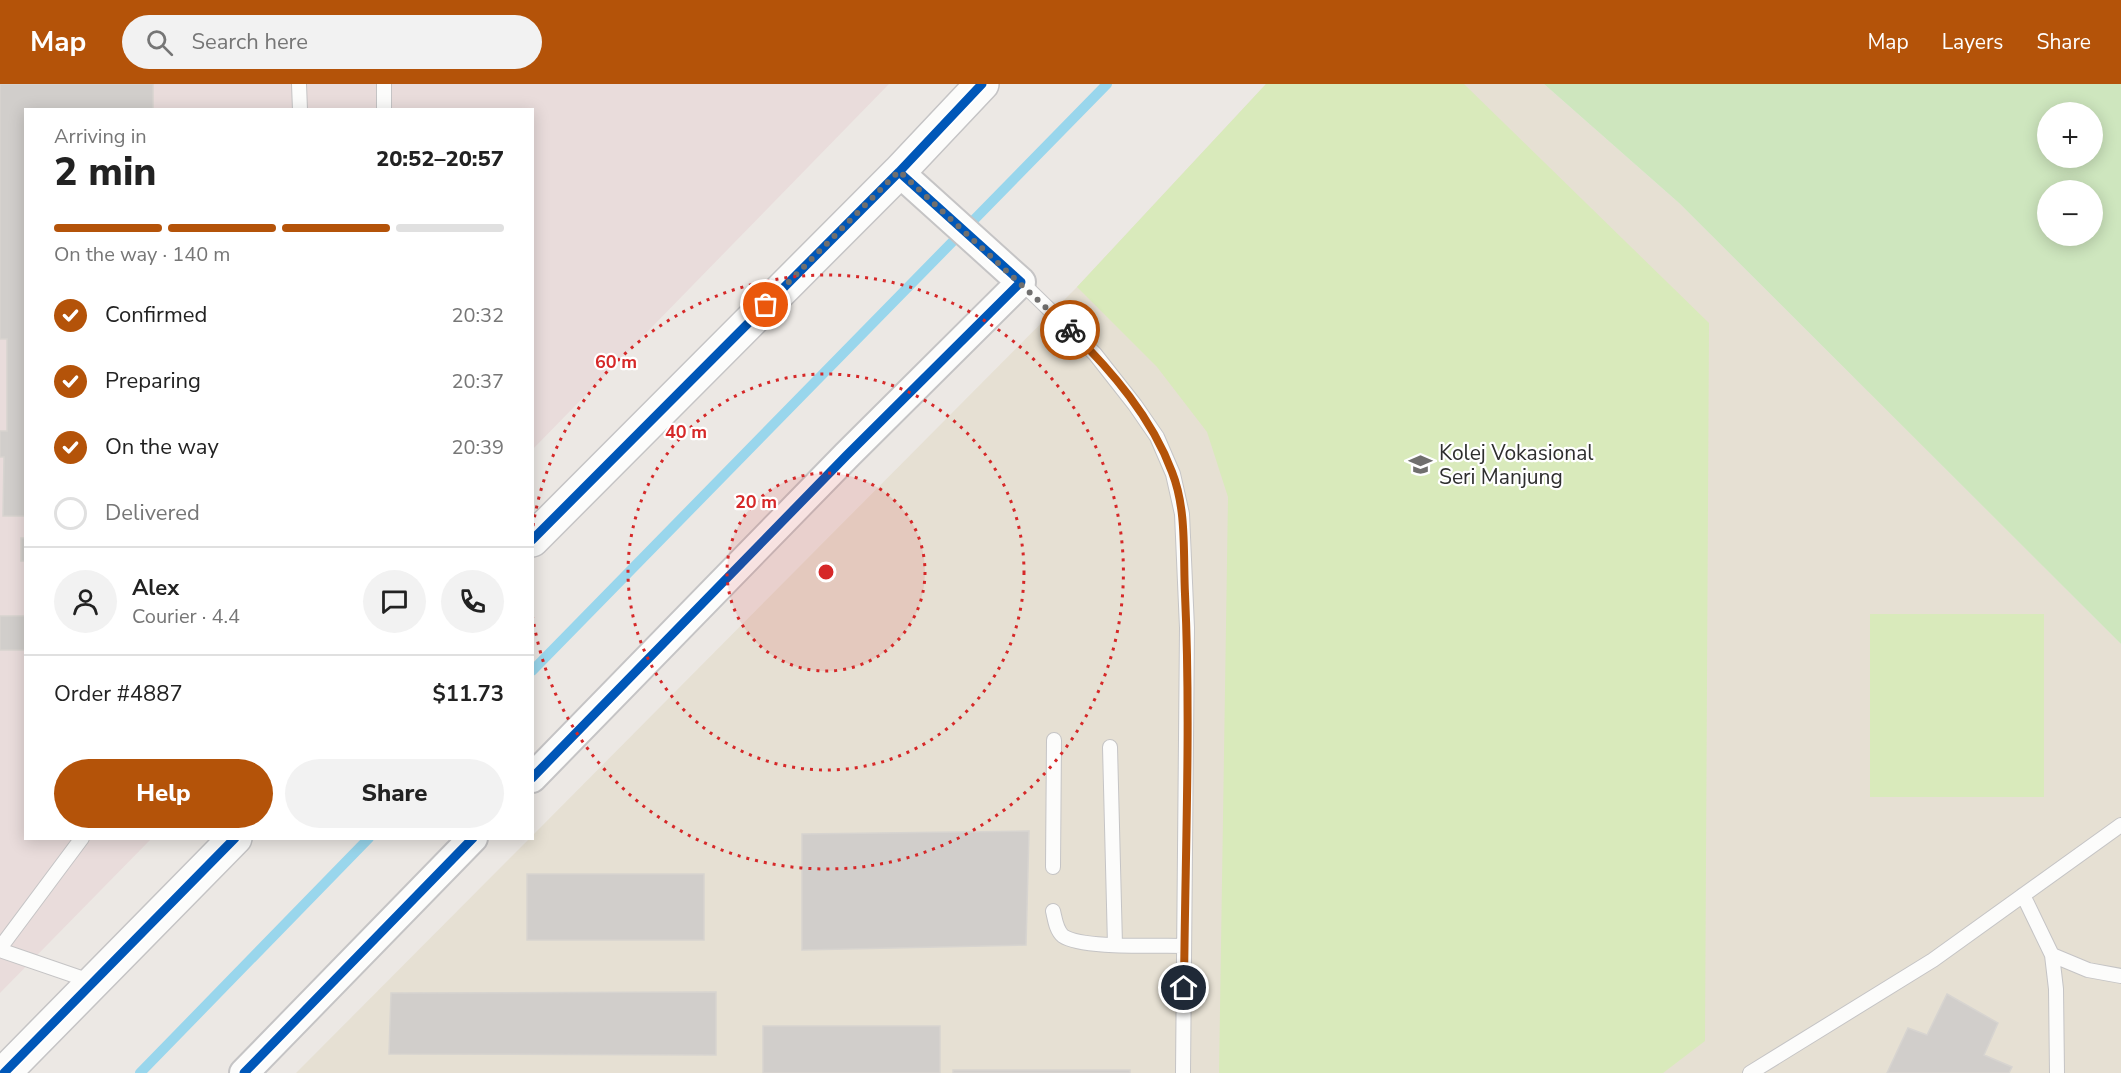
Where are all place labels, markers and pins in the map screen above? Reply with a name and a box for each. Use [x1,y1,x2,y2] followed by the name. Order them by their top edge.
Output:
[740,279,791,330] pin
[1439,439,1594,491] place label: Kolej Vokasional Seri Manjung
[1408,452,1434,478] school or university icon: Kolej Vokasional Seri Manjung
[816,562,836,582] centre of rings
[1158,962,1209,1013] pin

